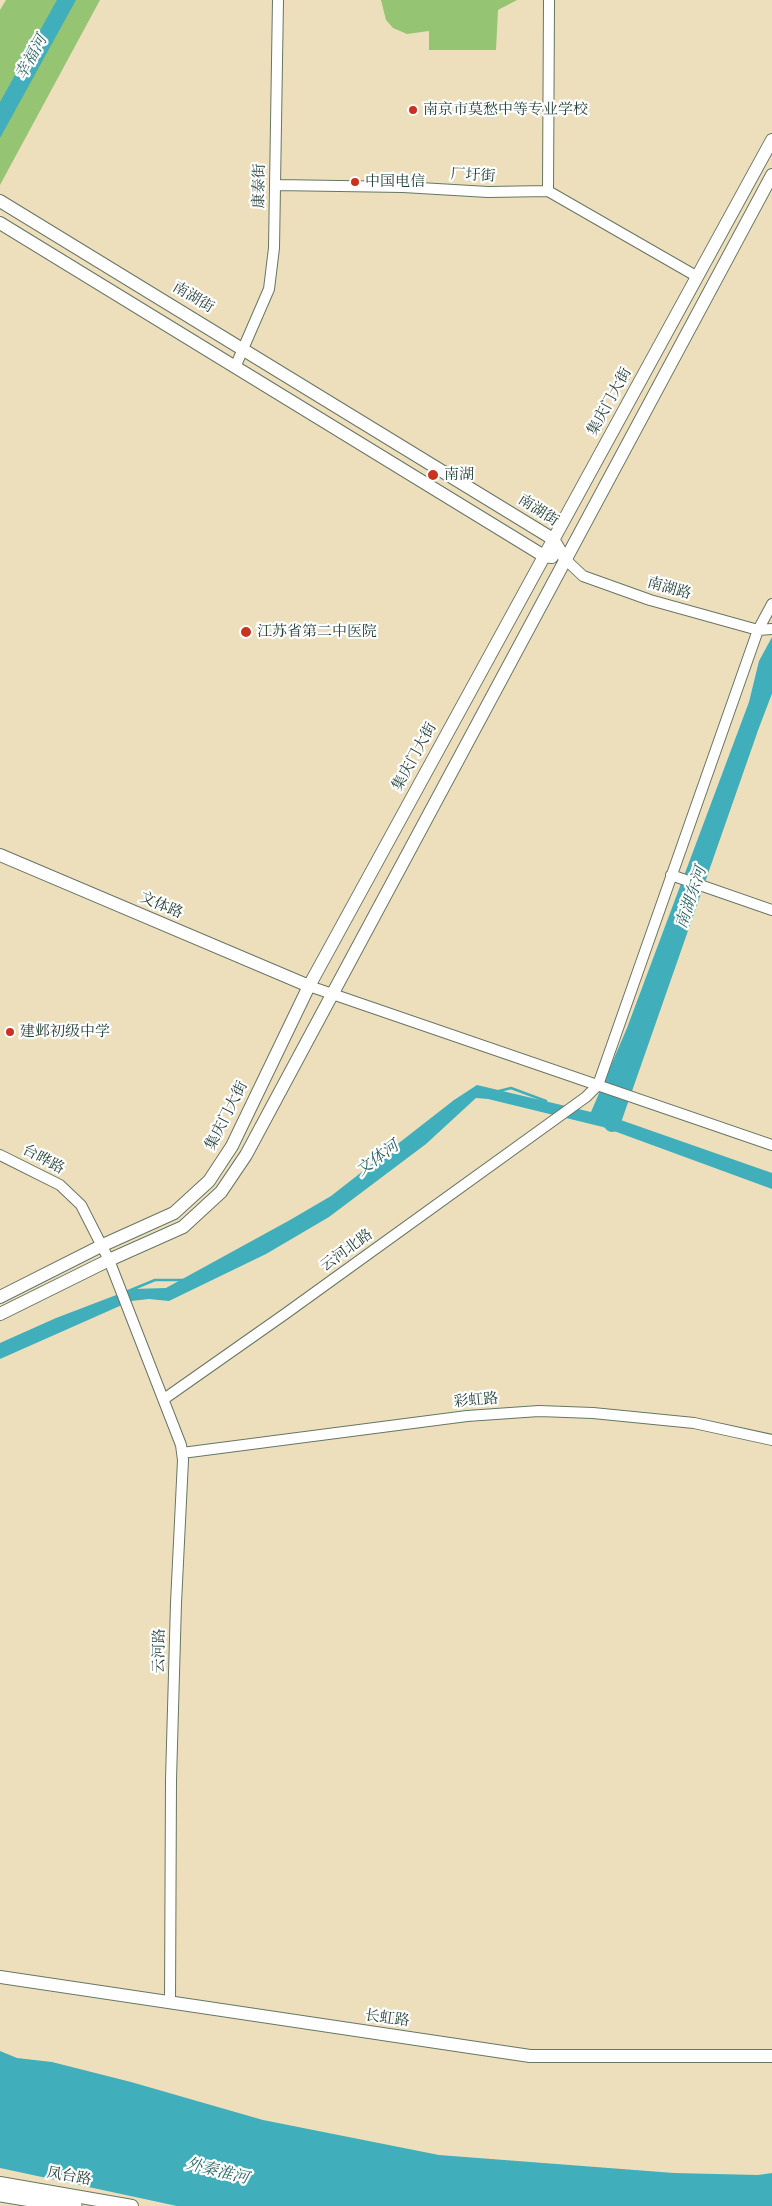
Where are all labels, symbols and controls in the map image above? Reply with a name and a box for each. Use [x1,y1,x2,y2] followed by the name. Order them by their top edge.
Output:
[12,32,52,84] water label: 幸福河
[423,101,588,119] place label: 南京市莫愁中等专业学校
[407,104,419,116] marker: 南京市莫愁中等专业学校
[251,163,269,209] street label: 康泰街
[450,166,496,186] street label: 厂圩街
[365,173,425,191] place label: 中国电信
[349,176,361,188] marker: 中国电信
[169,279,217,317] street label: 南湖街
[584,365,636,439] street label: 集庆门大街
[444,466,474,484] place label: 南湖
[426,468,440,482] marker: 南湖
[514,491,562,531] street label: 南湖街
[645,574,693,604] street label: 南湖路
[257,623,377,641] place label: 江苏省第二中医院
[239,625,253,639] marker: 江苏省第二中医院
[389,720,441,794] street label: 集庆门大街
[673,865,711,931] water label: 南湖东河
[137,889,185,923] street label: 文体路
[20,1023,110,1041] place label: 建邺初级中学
[4,1026,16,1038] marker: 建邺初级中学
[202,1079,252,1153] street label: 集庆门大街
[353,1137,403,1181] water label: 文体河
[19,1141,67,1179] street label: 台晔路
[317,1226,377,1276] street label: 云河北路
[453,1390,499,1412] street label: 彩虹路
[151,1628,169,1674] street label: 云河路
[363,2007,411,2031] street label: 长虹路
[184,2155,250,2189] water label: 外秦淮河
[45,2164,93,2190] street label: 凤台路

